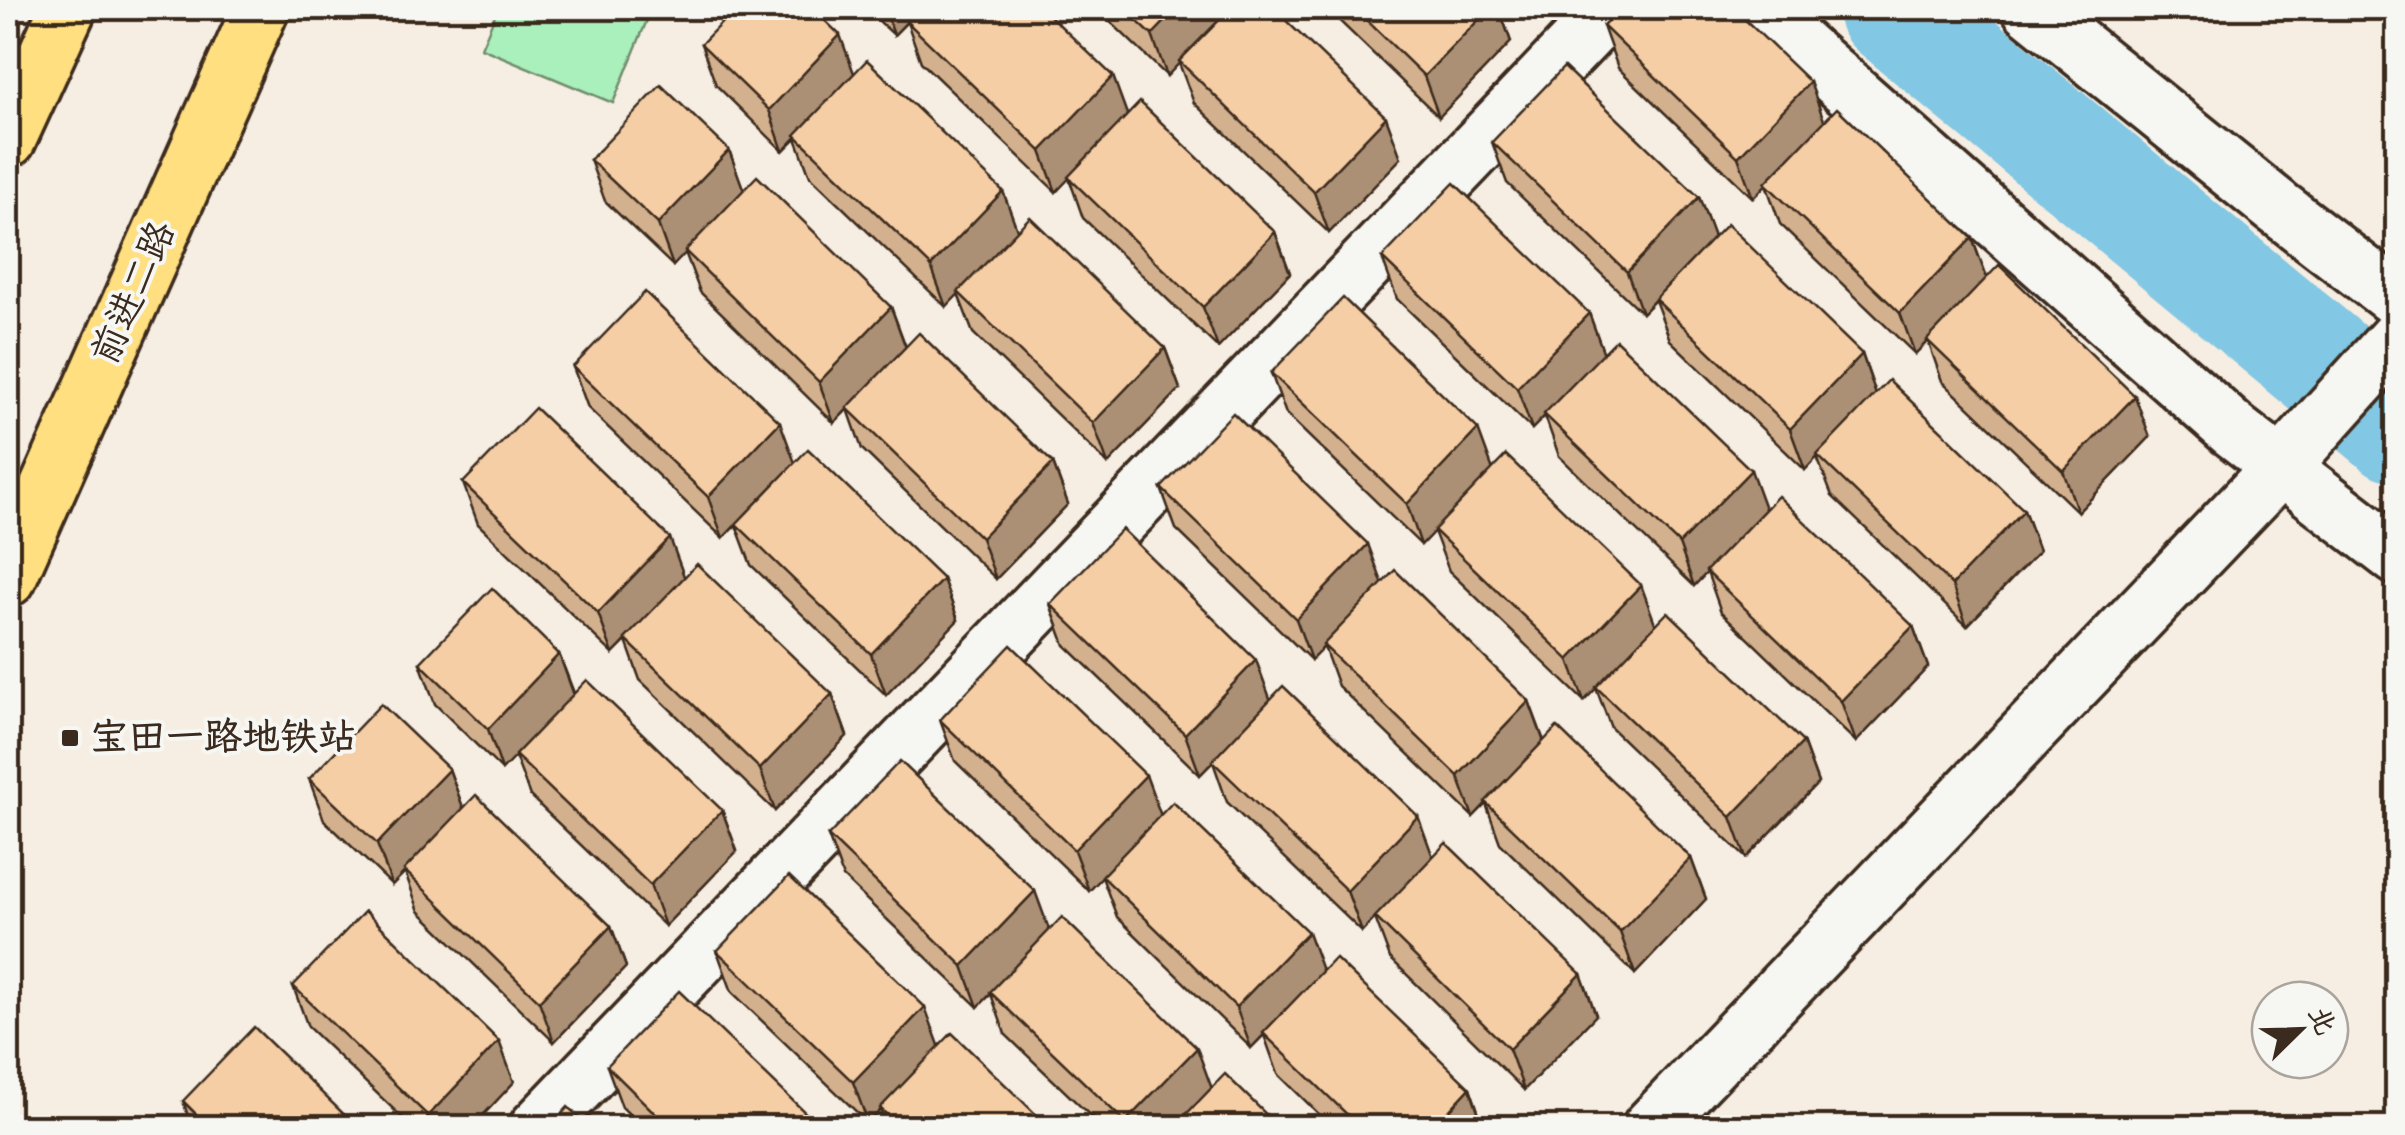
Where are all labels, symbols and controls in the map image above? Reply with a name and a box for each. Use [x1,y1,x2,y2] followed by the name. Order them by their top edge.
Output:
[79,213,189,373] street label: 前进二路
[90,712,356,764] place label: 宝田一路地铁站
[59,727,81,749] marker: 宝田一路地铁站
[2250,980,2350,1080] north arrow
[2298,1000,2345,1041] text: 北

